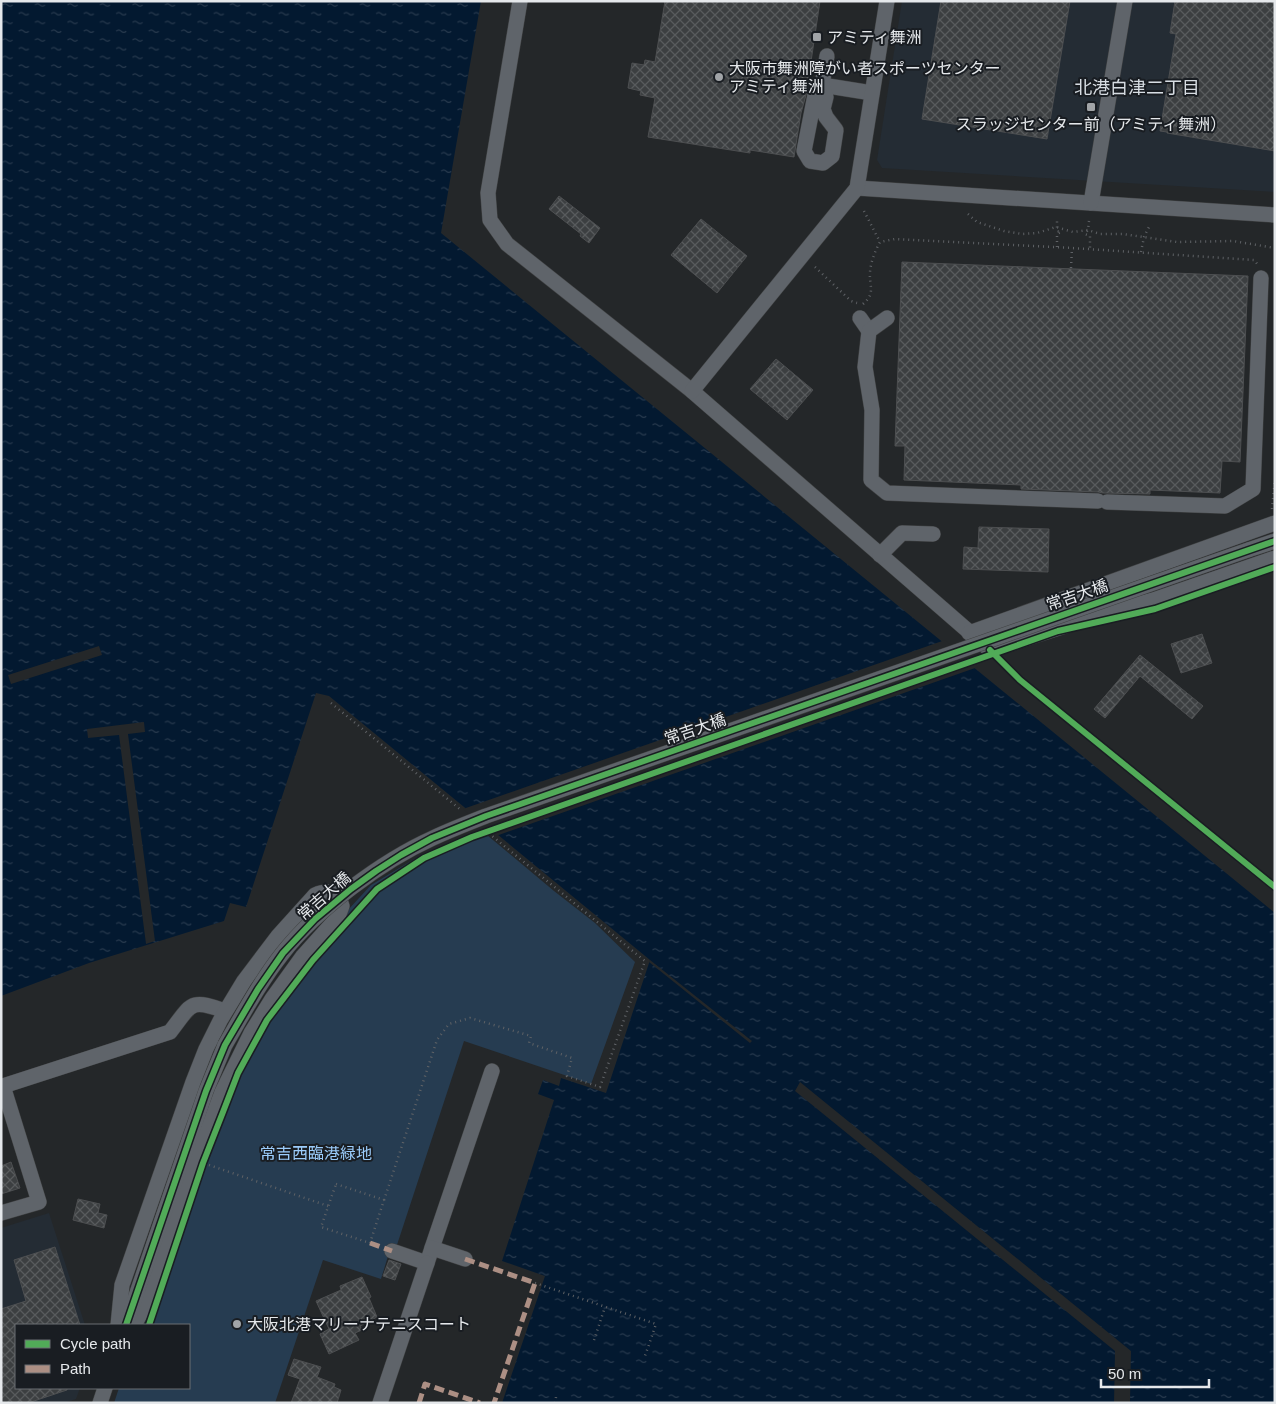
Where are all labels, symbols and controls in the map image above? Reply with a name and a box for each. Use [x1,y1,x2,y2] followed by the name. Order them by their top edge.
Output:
[827,29,922,46] place label: アミティ舞洲
[811,31,823,43] marker: アミティ舞洲
[729,60,1001,95] place label: 大阪市舞洲障がい者スポーツセンター アミティ舞洲
[713,71,725,83] marker: 大阪市舞洲障がい者スポーツセンター アミティ舞洲
[1074,78,1200,98] district label: 北港白津二丁目
[1085,101,1097,113] marker: スラッジセンター前（アミティ舞洲）
[956,116,1226,133] place label: スラッジセンター前（アミティ舞洲）
[1044,577,1110,613] street label: 常吉大橋
[662,711,728,747] street label: 常吉大橋
[294,869,354,923] street label: 常吉大橋
[260,1145,372,1162] park label: 常吉西臨港緑地
[247,1316,471,1333] place label: 大阪北港マリーナテニスコート
[231,1318,243,1330] marker: 大阪北港マリーナテニスコート
[15,1324,190,1389] legend
[60,1335,131,1352] text: Cycle path
[1101,1356,1208,1388] scale bar
[60,1360,91,1377] text: Path
[1108,1365,1141,1382] text: 50 m

